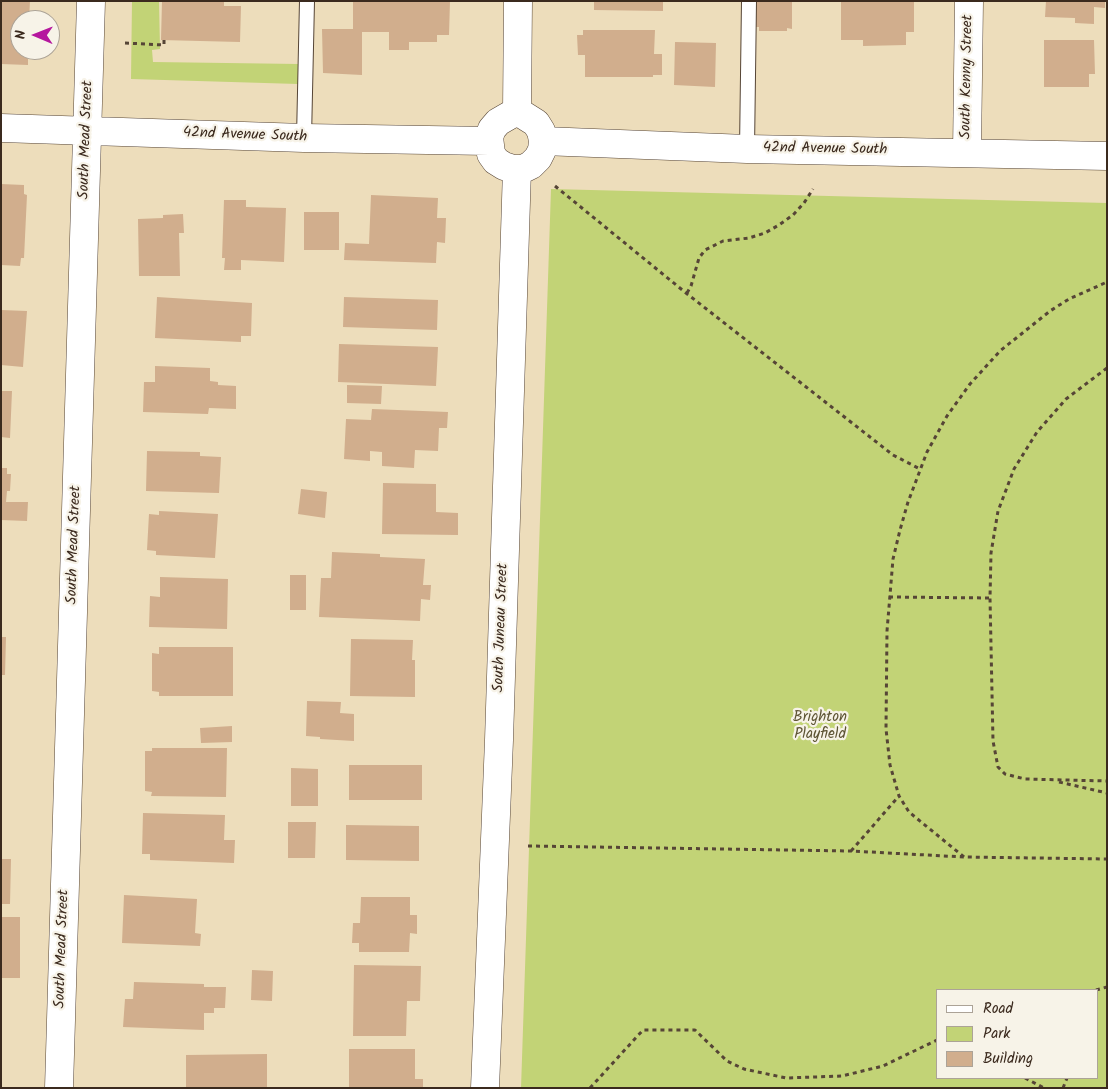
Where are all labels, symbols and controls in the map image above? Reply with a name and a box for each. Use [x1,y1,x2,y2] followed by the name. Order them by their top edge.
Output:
[10,10,60,60] north arrow
[958,15,978,139] street label: South Kenny Street
[10,30,32,39] text: N
[76,80,98,200] street label: South Mead Street
[182,125,308,147] street label: 42nd Avenue South
[763,140,887,160] street label: 42nd Avenue South
[64,485,86,605] street label: South Mead Street
[491,563,513,693] street label: South Juneau Street
[793,709,847,744] park label: Brighton Playfield
[52,889,74,1009] street label: South Mead Street
[936,989,1098,1079] legend
[983,997,1013,1021] text: Road
[983,1022,1010,1046] text: Park
[983,1047,1033,1071] text: Building

